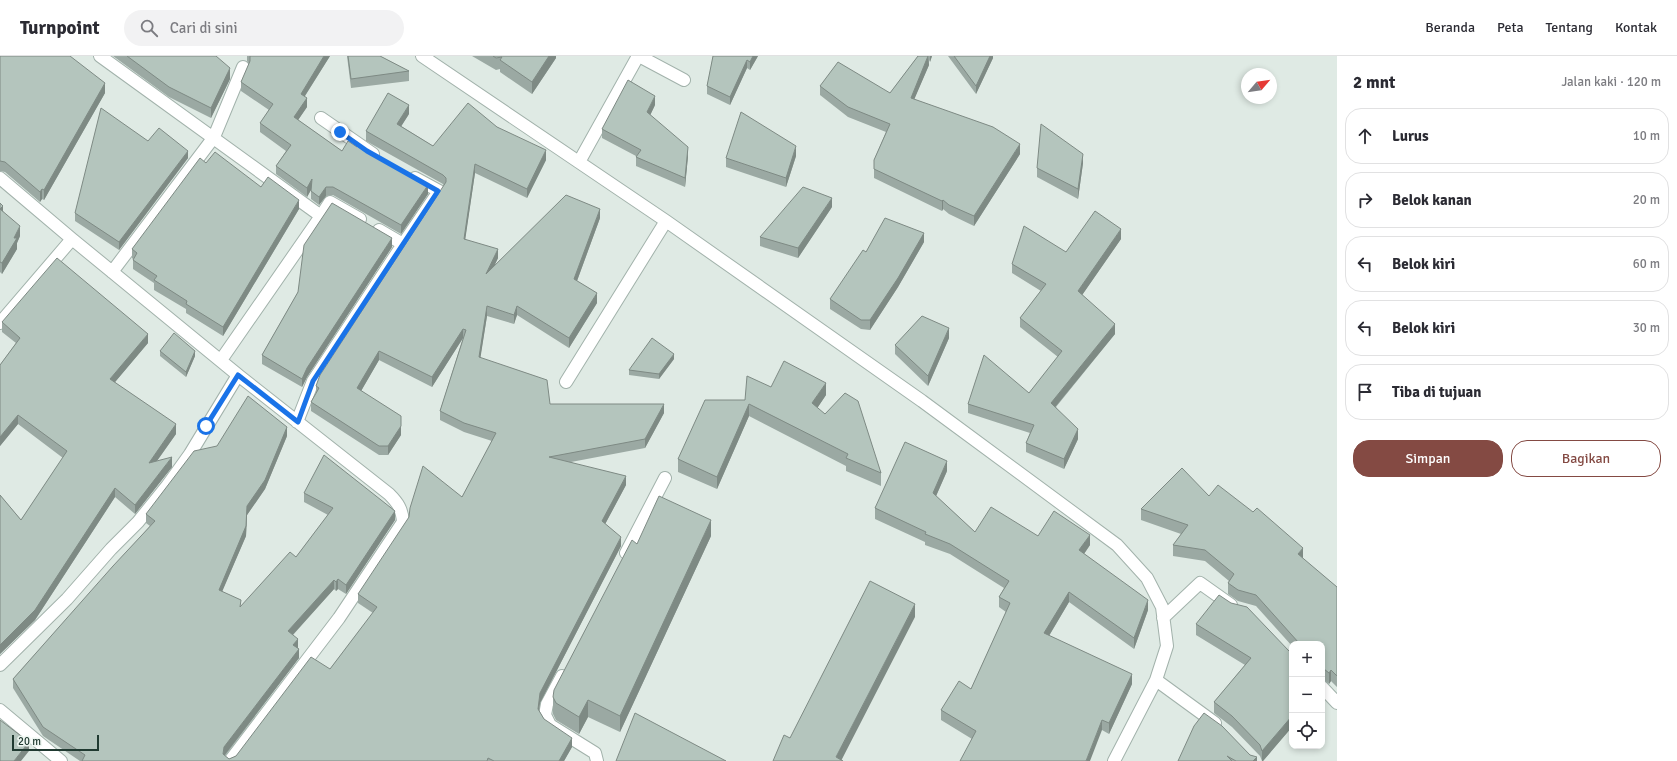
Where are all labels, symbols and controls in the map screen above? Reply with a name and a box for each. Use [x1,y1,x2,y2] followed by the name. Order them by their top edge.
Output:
[124,10,404,46] search box
[20,16,100,40] text: Turnpoint
[138,17,160,39] icon: search
[170,19,238,37] text: Cari di sini
[1425,19,1475,36] text: Beranda
[1497,19,1524,36] text: Peta
[1546,19,1593,36] text: Tentang
[1615,19,1657,36] text: Kontak
[1241,68,1277,104] north arrow
[1353,72,1395,93] text: 2 mnt
[1562,74,1661,90] text: Jalan kaki · 120 m
[331,123,349,141] route end
[1354,125,1376,147] icon: ahead
[1392,127,1429,145] text: Lurus
[1633,128,1660,144] text: 10 m
[1354,189,1376,211] icon: right
[1392,191,1472,209] text: Belok kanan
[1633,192,1660,208] text: 20 m
[1354,253,1376,275] icon: left
[1392,255,1455,273] text: Belok kiri
[1633,256,1660,272] text: 60 m
[1354,317,1376,339] icon: left
[1392,319,1455,337] text: Belok kiri
[1633,320,1660,336] text: 30 m
[1354,381,1376,403] icon: arrive
[1392,383,1482,401] text: Tiba di tujuan
[197,417,215,435] route start
[1353,440,1503,477] button: Simpan
[1511,440,1661,477] button: Bagikan
[1289,641,1325,749] map controls
[1289,641,1325,677] button: +
[1289,677,1325,713] button: −
[1289,713,1325,749] button: locate
[12,733,99,752] scale bar
[18,735,41,748] text: 20 m

